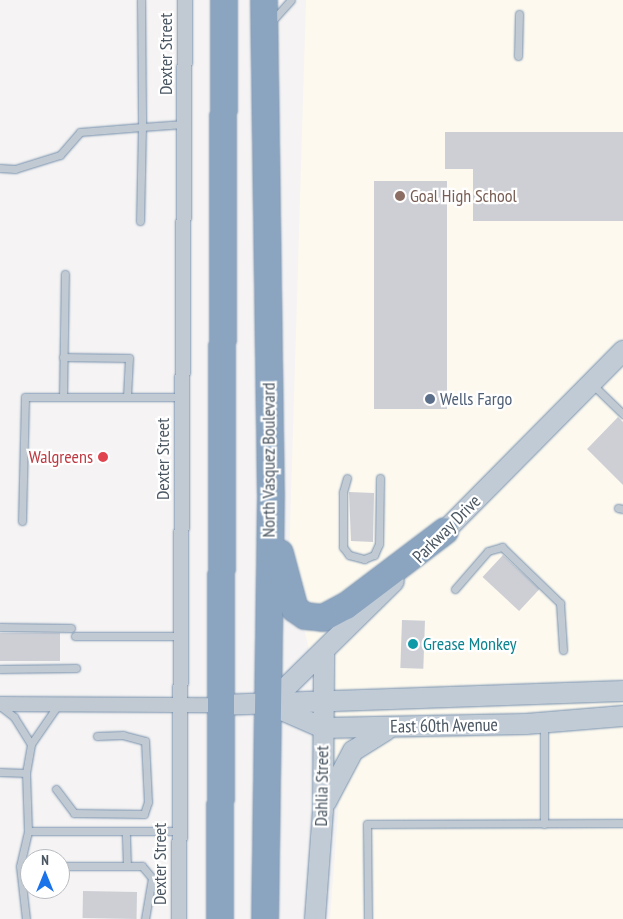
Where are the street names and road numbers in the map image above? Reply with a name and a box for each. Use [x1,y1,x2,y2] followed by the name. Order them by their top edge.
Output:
[155,13,177,95] street label: Dexter Street
[258,382,280,538] street label: North Vasquez Boulevard
[152,418,174,500] street label: Dexter Street
[408,490,486,568] street label: Parkway Drive
[390,714,498,738] street label: East 60th Avenue
[310,745,334,827] street label: Dahlia Street
[149,823,171,905] street label: Dexter Street

